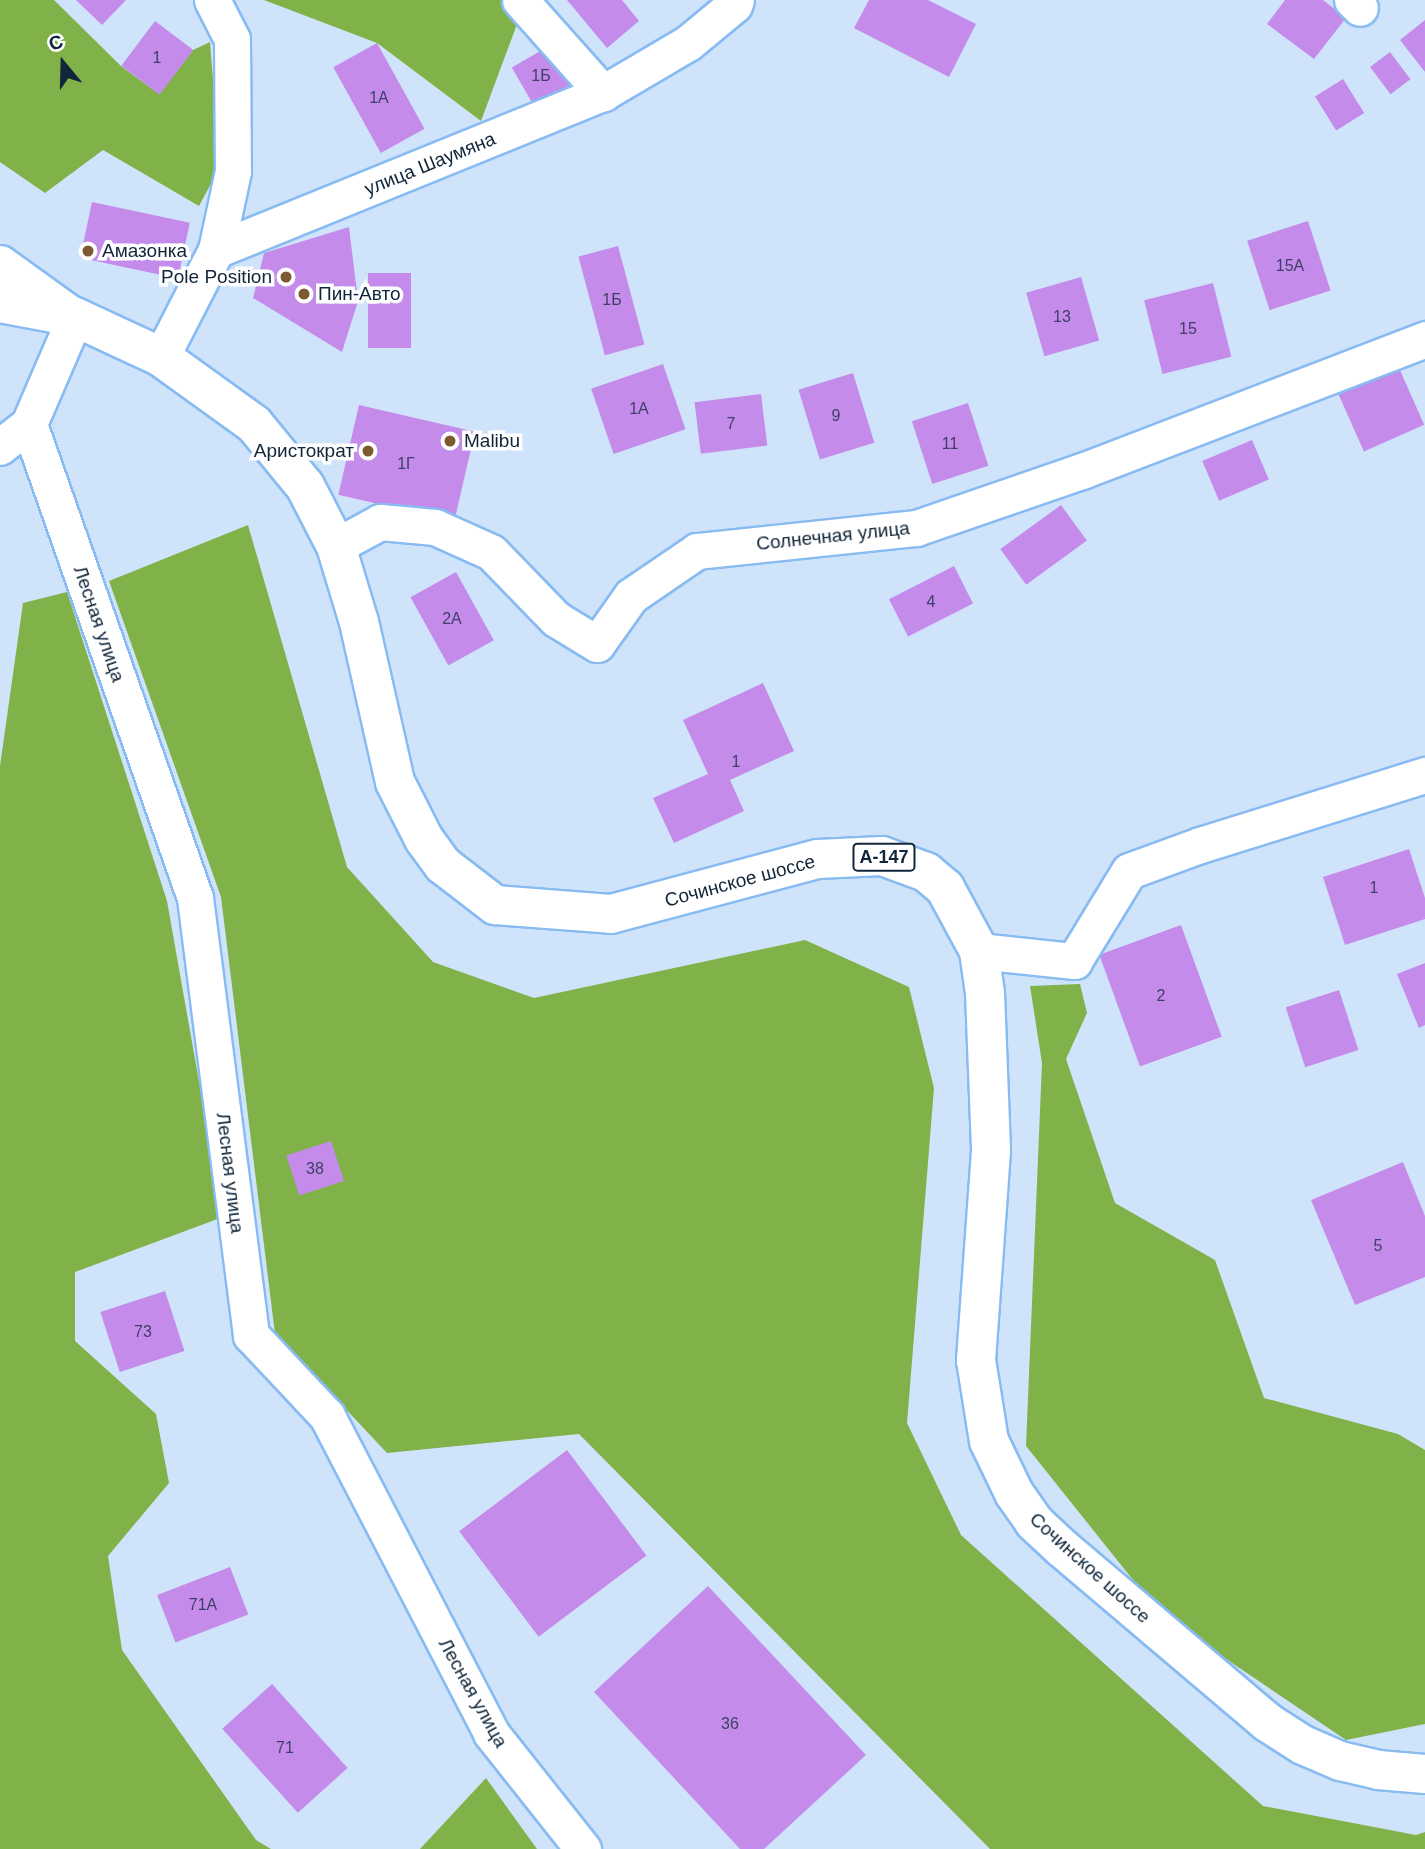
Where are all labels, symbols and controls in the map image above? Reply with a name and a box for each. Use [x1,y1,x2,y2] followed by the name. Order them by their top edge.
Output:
[28,28,98,98] north arrow
[46,31,66,55] text: С
[153,48,161,68] house number: 1
[531,66,551,86] house number: 1Б
[369,88,389,108] house number: 1А
[361,127,499,201] street label: улица Шаумяна
[102,240,187,262] place label: Амазонка
[80,243,96,259] marker: Амазонка
[1276,256,1304,276] house number: 15А
[161,266,272,288] place label: Pole Position
[278,269,294,285] marker: Pole Position
[318,283,400,305] place label: Пин-Авто
[296,286,312,302] marker: Пин-Авто
[602,290,622,310] house number: 1Б
[1053,307,1071,327] house number: 13
[1179,319,1197,339] house number: 15
[629,399,649,419] house number: 1А
[832,406,840,426] house number: 9
[727,414,735,434] house number: 7
[464,430,520,452] place label: Malibu
[442,433,458,449] marker: Malibu
[942,434,958,454] house number: 11
[254,440,354,462] place label: Аристократ
[360,443,376,459] marker: Аристократ
[397,454,415,474] house number: 1Г
[755,517,911,555] street label: Солнечная улица
[68,563,130,685] street label: Лесная улица
[927,592,935,612] house number: 4
[442,609,462,629] house number: 2А
[732,752,740,772] house number: 1
[851,842,917,872] road number: А-147
[662,850,818,912] street label: Сочинское шоссе
[1370,878,1378,898] house number: 1
[1157,986,1165,1006] house number: 2
[211,1111,249,1235] street label: Лесная улица
[306,1159,324,1179] house number: 38
[1374,1236,1382,1256] house number: 5
[134,1322,152,1342] house number: 73
[1025,1508,1155,1628] street label: Сочинское шоссе
[189,1595,217,1615] house number: 71А
[434,1634,512,1752] street label: Лесная улица
[721,1714,739,1734] house number: 36
[276,1738,294,1758] house number: 71

